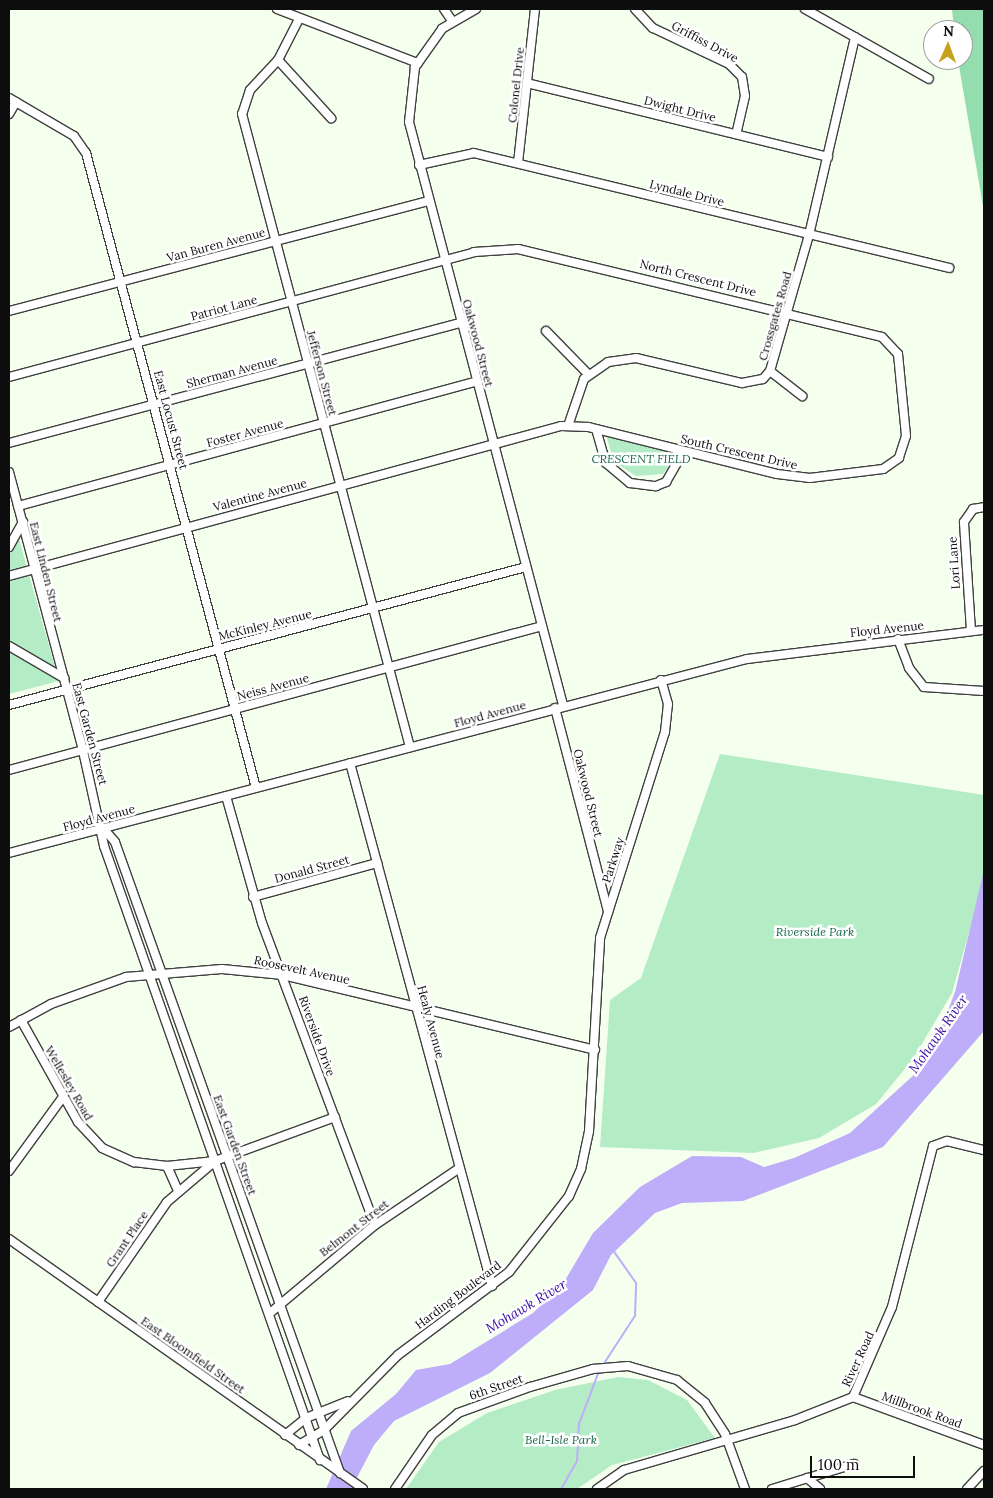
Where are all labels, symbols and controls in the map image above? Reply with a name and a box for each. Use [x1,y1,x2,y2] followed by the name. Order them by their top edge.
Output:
[669,18,741,66] street label: Griffiss Drive
[923,20,973,70] north arrow
[943,22,954,40] text: N
[505,46,527,124] street label: Colonel Drive
[642,93,718,125] street label: Dwight Drive
[648,177,726,209] street label: Lyndale Drive
[165,225,267,265] street label: Van Buren Avenue
[638,257,758,299] street label: North Crescent Drive
[755,270,795,362] street label: Crossgates Road
[189,292,259,324] street label: Patriot Lane
[459,298,497,388] street label: Oakwood Street
[304,329,340,417] street label: Jefferson Street
[185,353,279,391] street label: Sherman Avenue
[151,369,191,471] street label: East Locust Street
[205,416,285,450] street label: Foster Avenue
[679,432,799,472] street label: South Crescent Drive
[591,452,691,466] park label: CRESCENT FIELD
[212,476,308,514] street label: Valentine Avenue
[27,520,65,624] street label: East Linden Street
[945,536,963,590] street label: Lori Lane
[217,606,313,644] street label: McKinley Avenue
[849,618,925,640] street label: Floyd Avenue
[235,670,311,704] street label: Neiss Avenue
[69,681,111,787] street label: East Garden Street
[452,697,528,731] street label: Floyd Avenue
[570,748,606,838] street label: Oakwood Street
[61,801,137,835] street label: Floyd Avenue
[599,835,627,885] street label: Parkway
[273,852,351,886] street label: Donald Street
[776,925,854,939] park label: Riverside Park
[253,953,351,987] street label: Roosevelt Avenue
[414,984,448,1060] street label: Healy Avenue
[905,992,971,1076] water label: Mohawk River
[296,994,338,1078] street label: Riverside Drive
[42,1043,96,1123] street label: Wellesley Road
[210,1093,260,1197] street label: East Garden Street
[316,1196,392,1260] street label: Belmont Street
[103,1208,151,1270] street label: Grant Place
[412,1258,504,1332] street label: Harding Boulevard
[482,1275,570,1337] water label: Mohawk River
[138,1314,248,1396] street label: East Bloomfield Street
[839,1329,877,1389] street label: River Road
[467,1371,525,1403] street label: 6th Street
[880,1389,964,1431] street label: Millbrook Road
[525,1433,597,1447] park label: Bell-Isle Park
[813,1446,918,1478] scale bar
[818,1455,859,1474] text: 100 m

